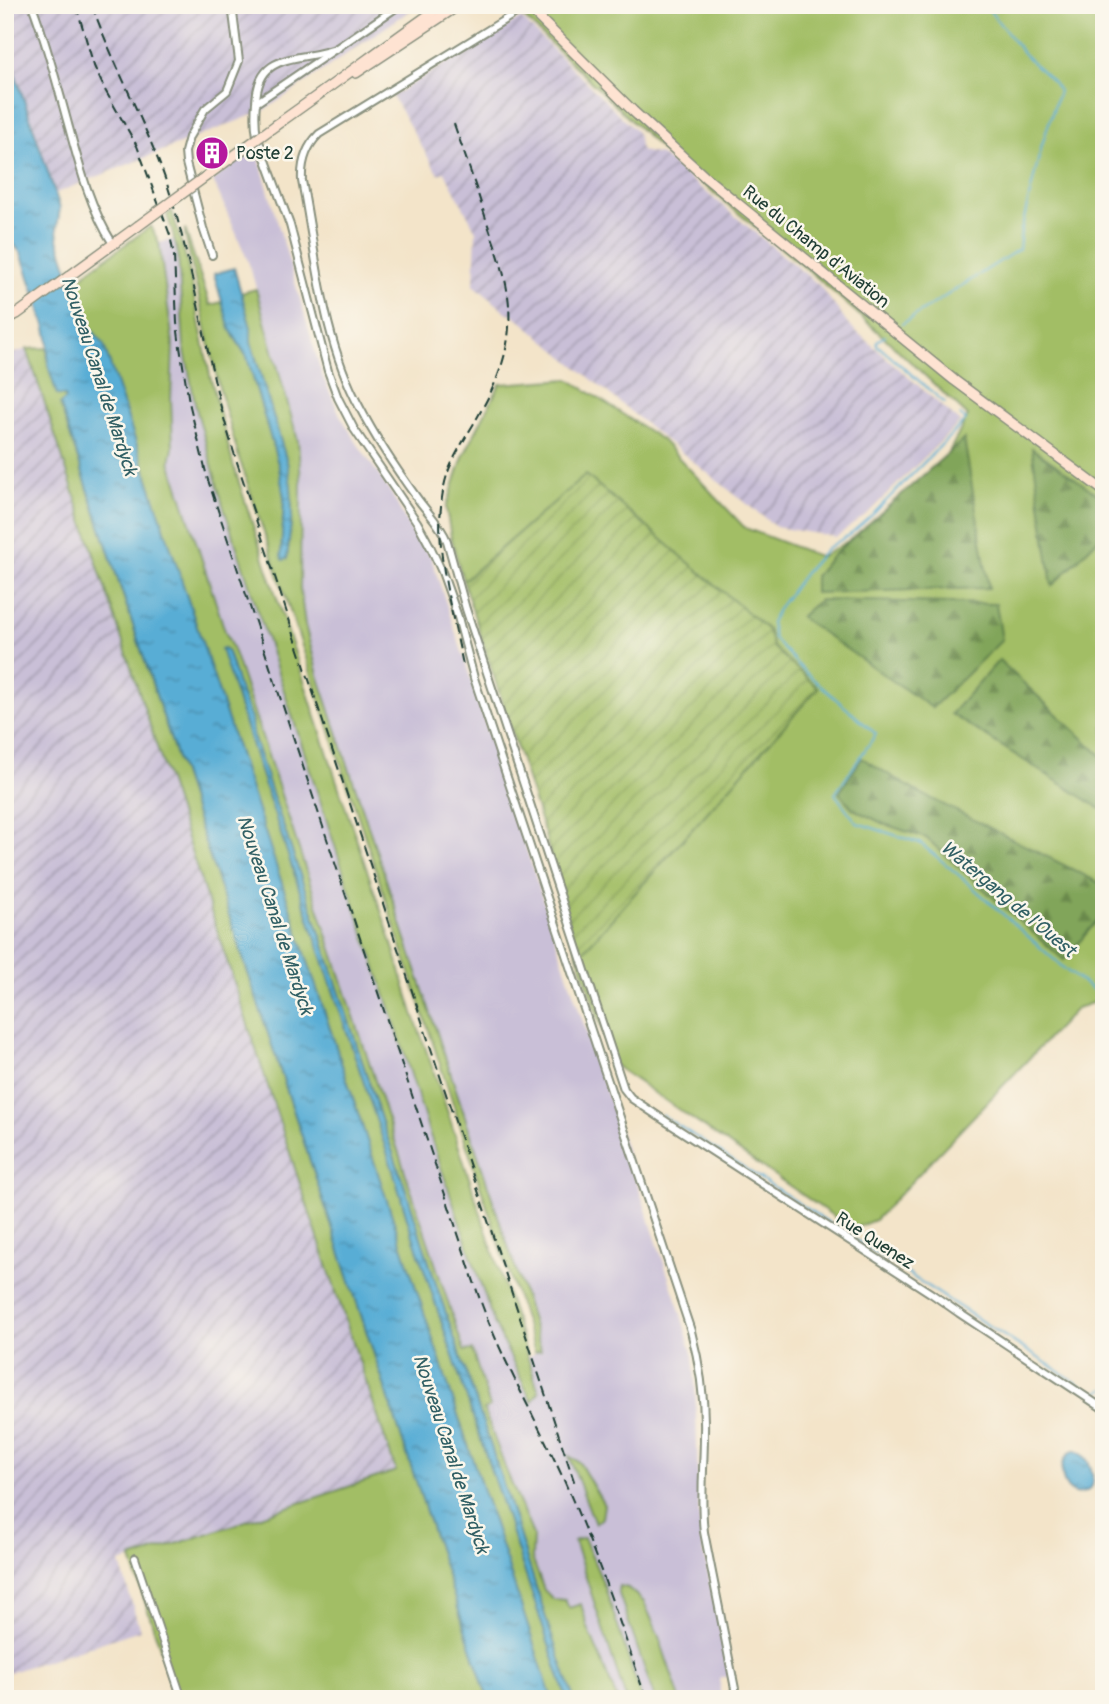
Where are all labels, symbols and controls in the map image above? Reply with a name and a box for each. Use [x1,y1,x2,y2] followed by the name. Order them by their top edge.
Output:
[193,134,231,172] building icon: Poste 2
[236,142,294,165] place label: Poste 2
[738,181,894,313] street label: Rue du Champ d'Aviation
[55,274,143,480] water label: Nouveau Canal de Mardyck
[231,813,319,1019] water label: Nouveau Canal de Mardyck
[936,836,1082,964] water label: Watergang de l'Ouest
[831,1207,919,1275] street label: Rue Quenez
[407,1352,495,1558] water label: Nouveau Canal de Mardyck

